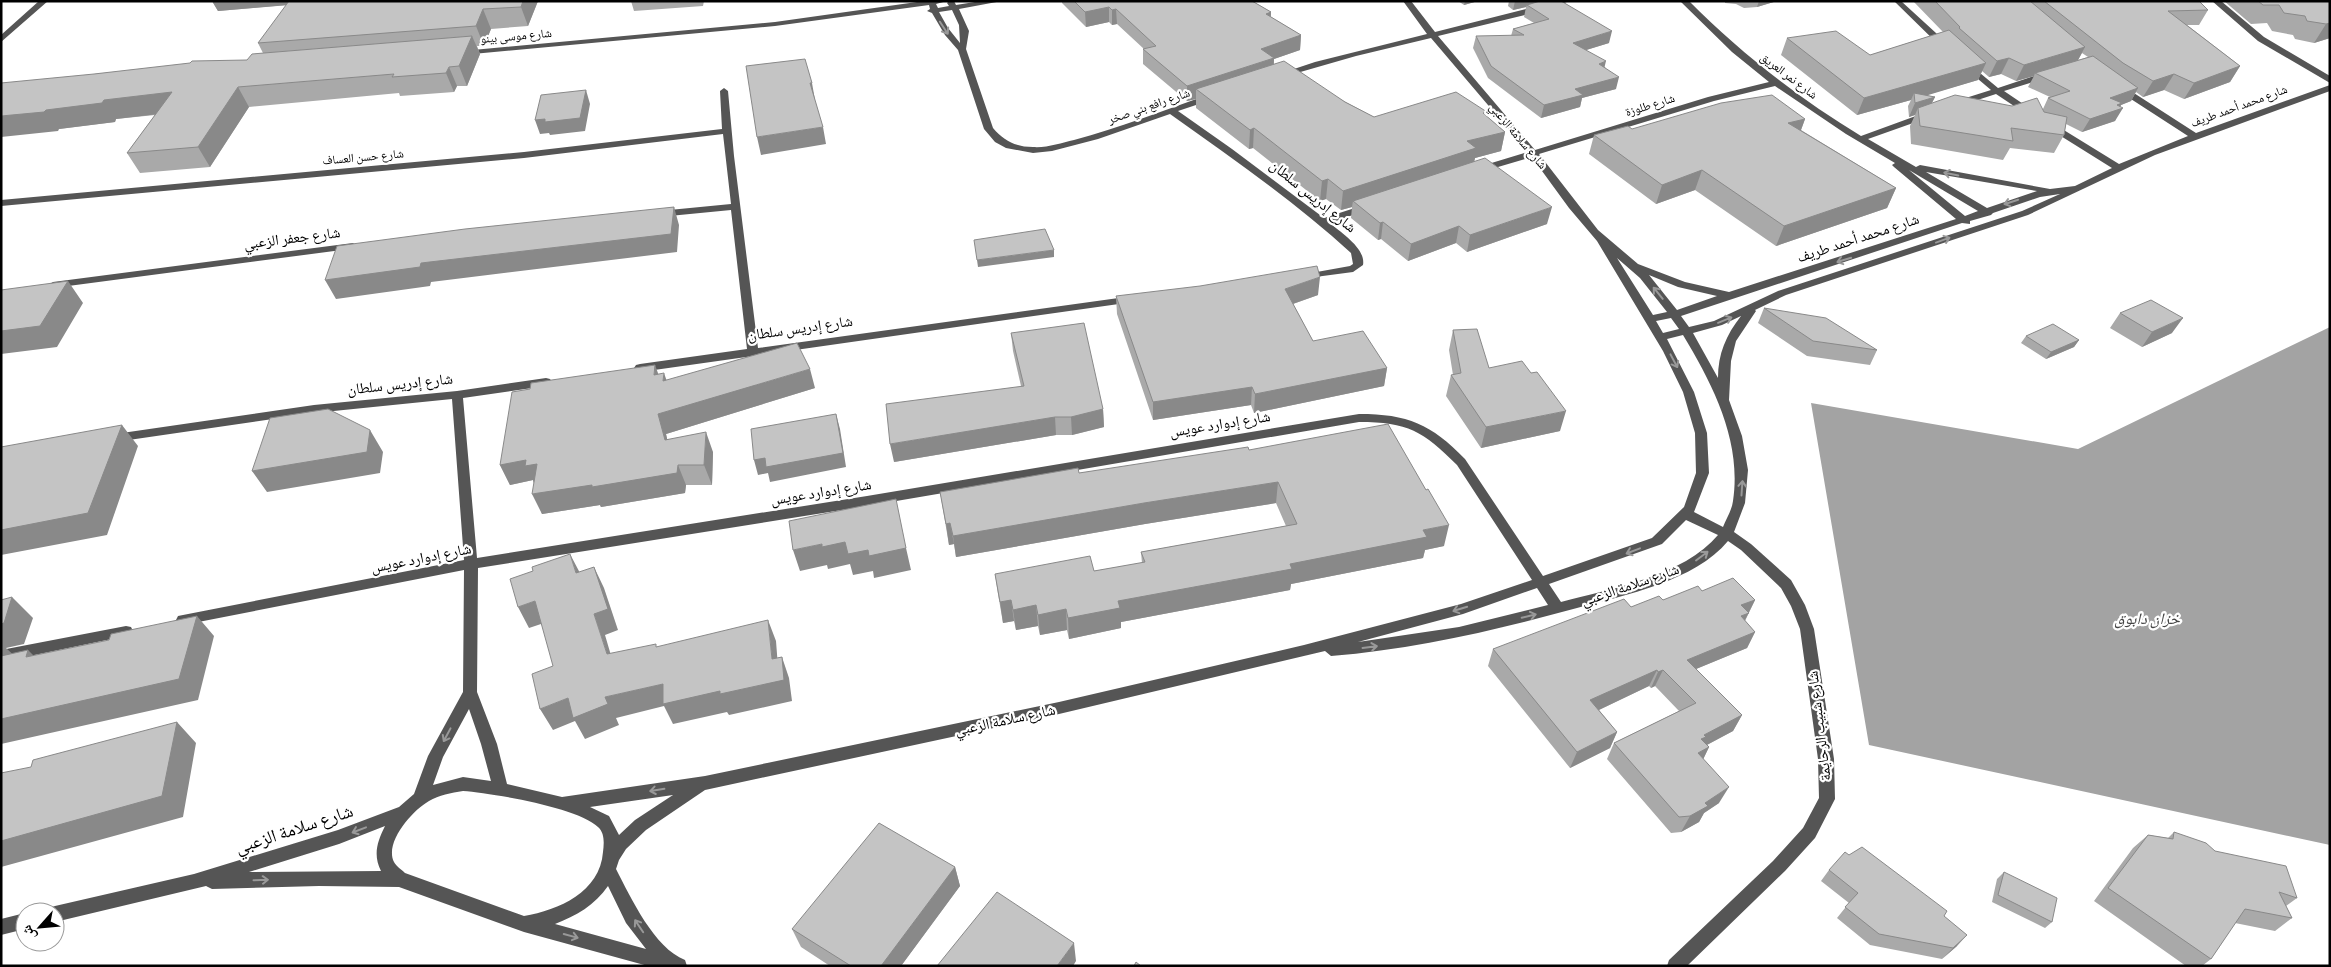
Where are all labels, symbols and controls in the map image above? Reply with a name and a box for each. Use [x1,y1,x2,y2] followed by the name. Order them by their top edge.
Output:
[939,20,949,34] one-way arrow
[480,24,552,47] street label: شارع موسى بينو
[1757,48,1822,103] street label: شارع نمر العريق
[2188,80,2290,131] street label: شارع محمد أحمد طريف
[1105,84,1193,130] street label: شارع رافع بني صخر
[1623,89,1677,120] street label: شارع طلوزة
[1484,99,1551,174] street label: شارع سلامة الزعبي
[321,144,405,169] street label: شارع حسن العساف
[1265,154,1361,237] street label: شارع إدريس سلطان
[1943,169,1959,178] one-way arrow
[2004,198,2019,207] one-way arrow
[1794,208,1922,267] street label: شارع محمد أحمد طريف
[242,221,342,256] street label: شارع جعفر الزعبي
[1935,235,1951,244] one-way arrow
[1836,255,1852,265] one-way arrow
[1653,287,1664,300] one-way arrow
[746,310,854,345] street label: شارع إدريس سلطان
[1717,315,1732,325] one-way arrow
[1669,354,1679,369] one-way arrow
[346,368,454,399] street label: شارع إدريس سلطان
[1168,405,1272,442] street label: شارع إدوارد عويس
[769,473,873,510] street label: شارع إدوارد عويس
[1737,481,1747,497] one-way arrow
[369,537,473,578] street label: شارع إدوارد عويس
[1626,547,1641,556] one-way arrow
[1695,551,1708,562] one-way arrow
[1578,558,1682,613] street label: شارع سلامة الزعبي
[1452,605,1468,615] one-way arrow
[2114,607,2181,629] water label: خزان دابوق
[1521,611,1537,620] one-way arrow
[1362,642,1378,652] one-way arrow
[1801,670,1836,782] street label: شارع شبيب الرحايمة
[953,699,1058,742] street label: شارع سلامة الزعبي
[442,727,451,742] one-way arrow
[650,785,666,795] one-way arrow
[232,798,357,862] street label: شارع سلامة الزعبي
[351,826,367,835] one-way arrow
[252,875,268,884] one-way arrow
[15,902,65,952] north arrow
[634,919,644,933] one-way arrow
[16,922,40,944] text: ش
[563,932,579,942] one-way arrow

